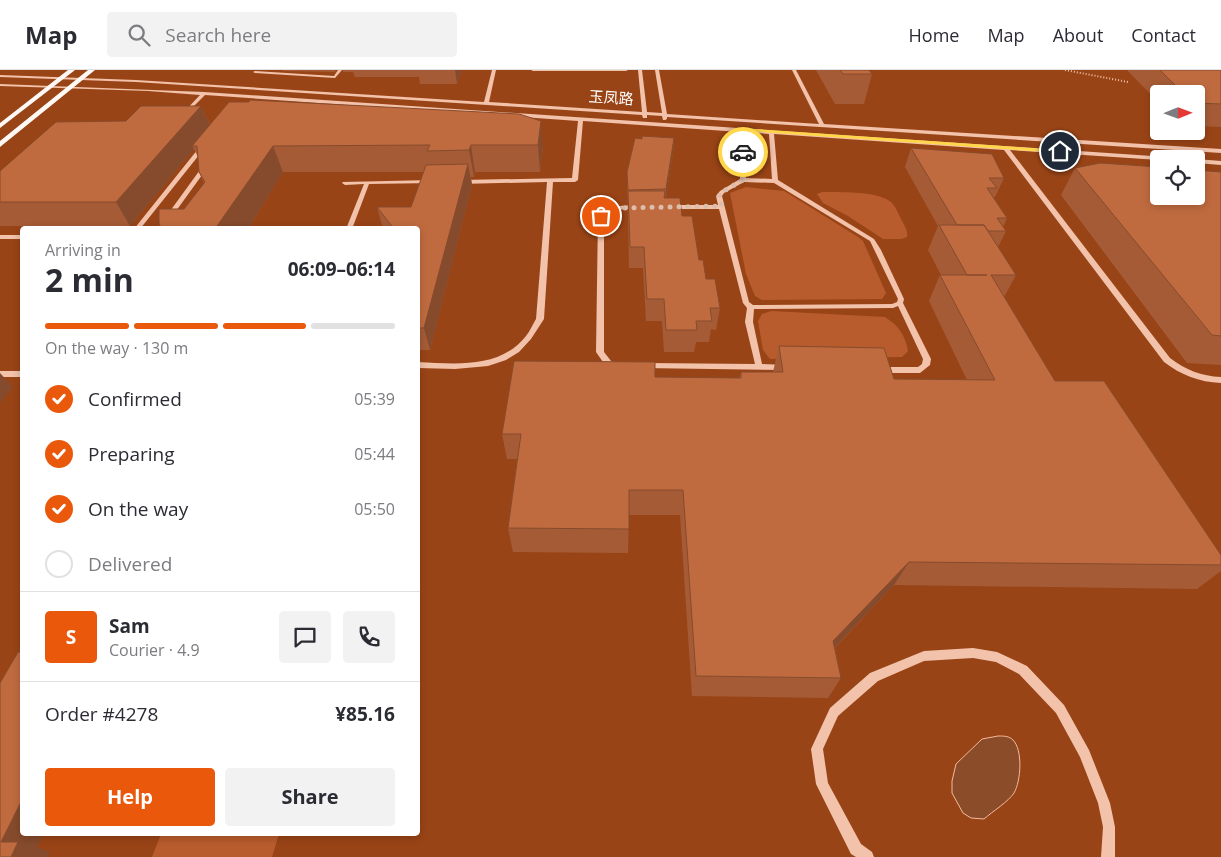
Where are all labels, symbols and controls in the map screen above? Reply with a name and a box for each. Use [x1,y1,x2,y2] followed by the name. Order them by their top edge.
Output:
[107,12,457,57] search box
[25,18,77,51] text: Map
[125,21,153,49] icon: search
[165,22,271,48] text: Search here
[909,23,959,47] text: Home
[987,23,1025,47] text: Map
[1053,23,1103,47] text: About
[1131,23,1196,47] text: Contact
[588,85,634,109] street label: 玉凤路
[1150,85,1205,140] north arrow
[1150,85,1205,205] map controls
[718,127,768,177] courier
[1039,130,1081,172] pin
[1046,137,1074,165] icon: home
[729,138,757,166] icon: car
[1150,150,1205,205] button: locate
[580,195,622,237] pin
[587,202,615,230] icon: bag
[45,239,121,261] text: Arriving in
[288,256,395,282] text: 06:09–06:14
[45,258,134,301] text: 2 min
[45,337,188,359] text: On the way · 130 m
[45,385,73,413] icon: check
[88,386,182,412] text: Confirmed
[354,388,395,410] text: 05:39
[45,440,73,468] icon: check
[88,441,175,467] text: Preparing
[354,443,395,465] text: 05:44
[45,495,73,523] icon: check
[88,496,188,522] text: On the way
[354,498,395,520] text: 05:50
[88,551,172,577] text: Delivered
[279,611,331,663] button: chat
[343,611,395,663] button: phone
[109,613,150,639] text: Sam
[66,624,76,650] text: S
[109,639,200,661] text: Courier · 4.9
[45,701,158,727] text: Order #4278
[335,701,395,727] text: ¥85.16
[45,768,215,826] button: Help
[225,768,395,826] button: Share

